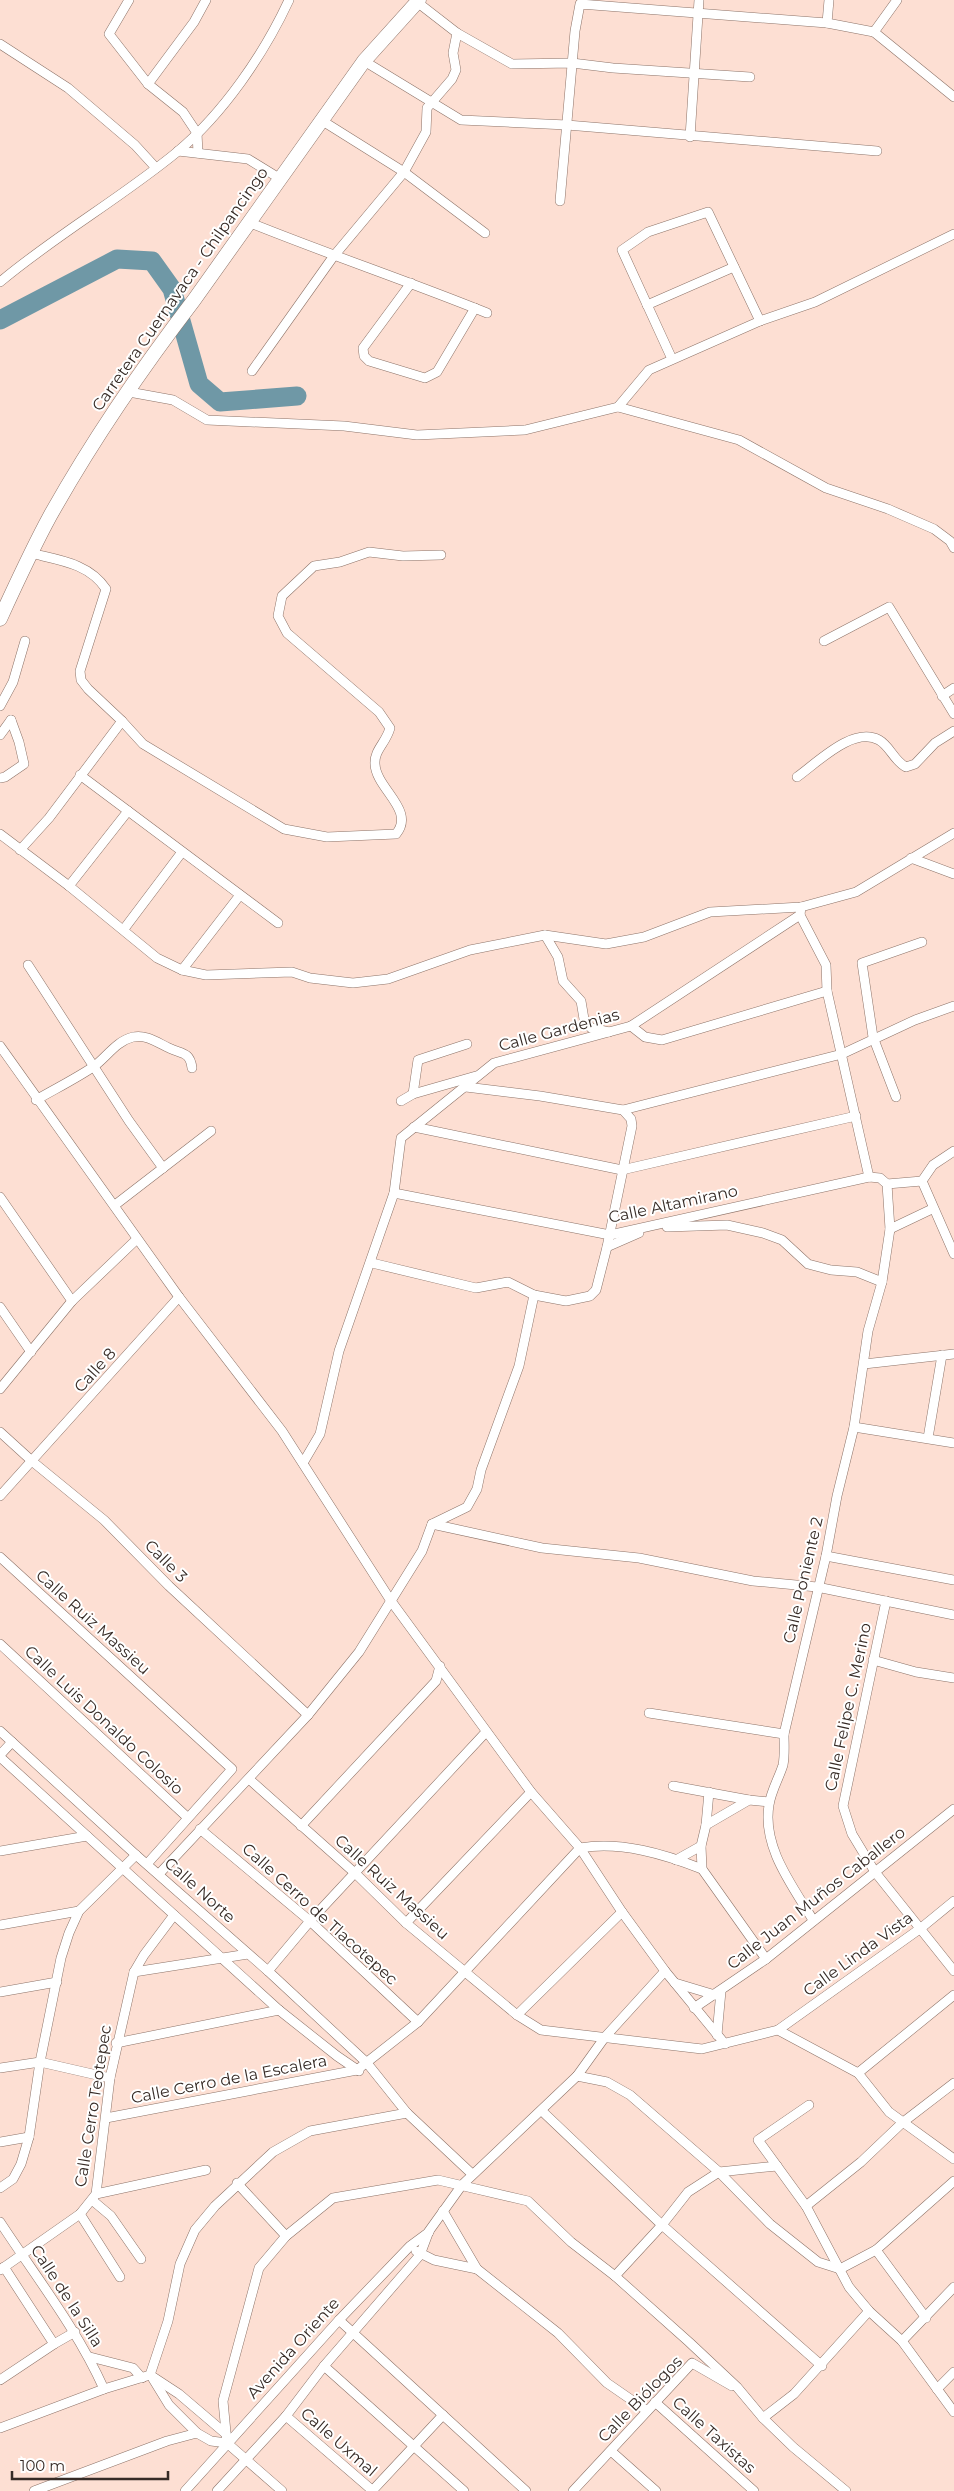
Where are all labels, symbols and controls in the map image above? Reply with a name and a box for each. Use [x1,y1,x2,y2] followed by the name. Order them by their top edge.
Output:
[88,163,272,415] street label: Carretera Cuernavaca - Chilpancingo
[497,1005,622,1055] street label: Calle Gardenias
[607,1181,739,1227] street label: Calle Altamirano
[70,1344,120,1396] street label: Calle 8
[779,1515,827,1645] street label: Calle Poniente 2
[141,1536,191,1586] street label: Calle 3
[32,1566,154,1678] street label: Calle Ruiz Massieu
[821,1621,875,1793] street label: Calle Felipe C. Merino
[21,1641,187,1799] street label: Calle Luis Donaldo Colosio
[723,1823,909,1973] street label: Calle Juan Muños Caballero
[331,1831,453,1943] street label: Calle Ruiz Massieu
[238,1839,402,1989] street label: Calle Cerro de Tlacotepec
[161,1853,239,1927] street label: Calle Norte
[800,1908,916,2000] street label: Calle Linda Vista
[71,2024,115,2188] street label: Calle Cerro Teotepec
[129,2051,329,2107] street label: Calle Cerro de la Escalera
[27,2241,107,2351] street label: Calle de la Silla
[243,2294,343,2402] street label: Avenida Oriente
[594,2352,686,2446] street label: Calle Biólogos
[668,2393,760,2477] street label: Calle Taxistas
[297,2404,381,2480] street label: Calle Uxmal
[12,2448,169,2480] scale bar
[20,2456,65,2475] text: 100 m

